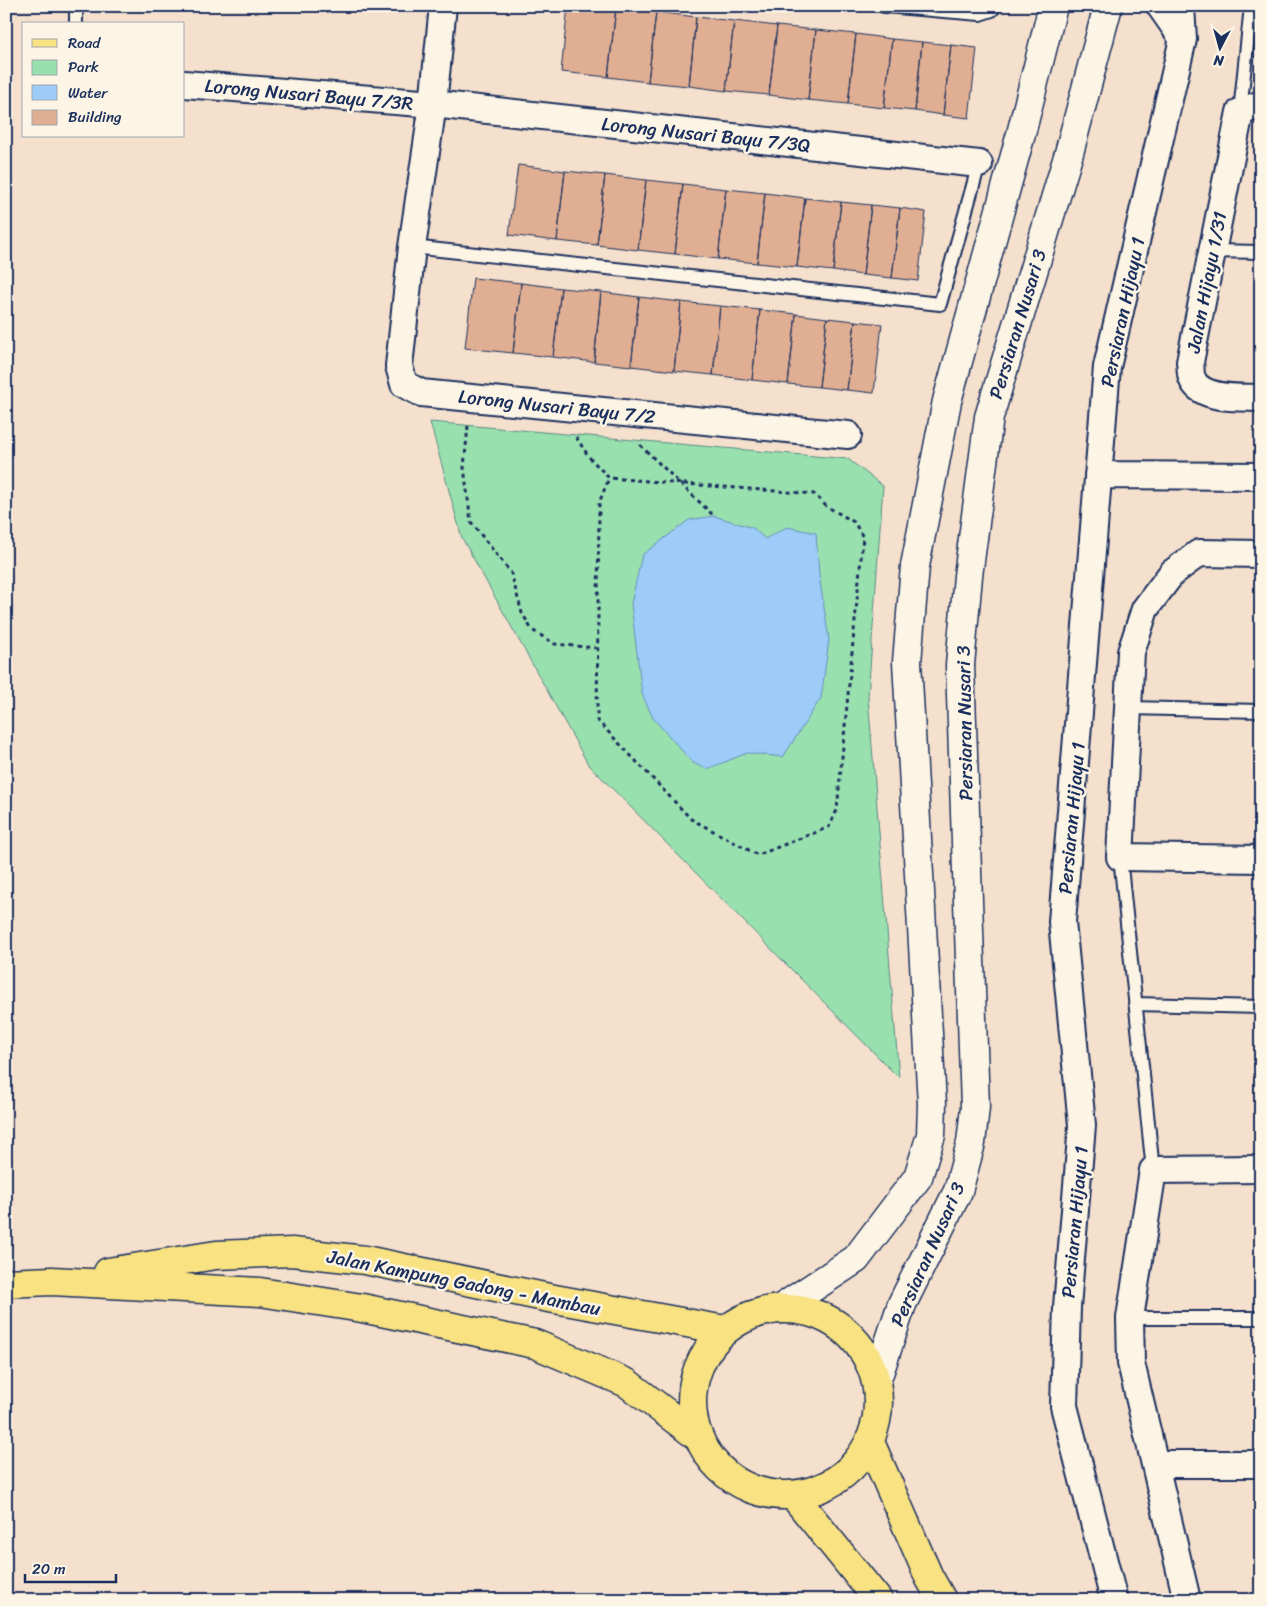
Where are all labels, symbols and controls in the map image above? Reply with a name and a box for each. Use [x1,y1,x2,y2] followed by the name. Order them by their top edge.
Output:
[22,22,185,138] legend
[1194,22,1244,72] north arrow
[68,30,101,56] text: Road
[1212,47,1226,73] text: N
[68,54,99,80] text: Park
[203,69,415,120] street label: Lorong Nusari Bayu 7/3R
[68,80,108,106] text: Water
[68,104,122,130] text: Building
[600,107,812,162] street label: Lorong Nusari Bayu 7/3Q
[1176,209,1236,357] street label: Jalan Hijayu 1/31
[1090,234,1154,390] street label: Persiaran Hijayu 1
[979,245,1056,403] street label: Persiaran Nusari 3
[457,380,657,433] street label: Lorong Nusari Bayu 7/2
[947,645,982,801] street label: Persiaran Nusari 3
[1048,741,1095,895] street label: Persiaran Hijayu 1
[1051,1145,1098,1299] street label: Persiaran Hijayu 1
[881,1176,974,1332] street label: Persiaran Nusari 3
[323,1240,604,1325] street label: Jalan Kampung Gadong - Mambau
[25,1551,116,1583] scale bar
[32,1556,66,1582] text: 20 m

